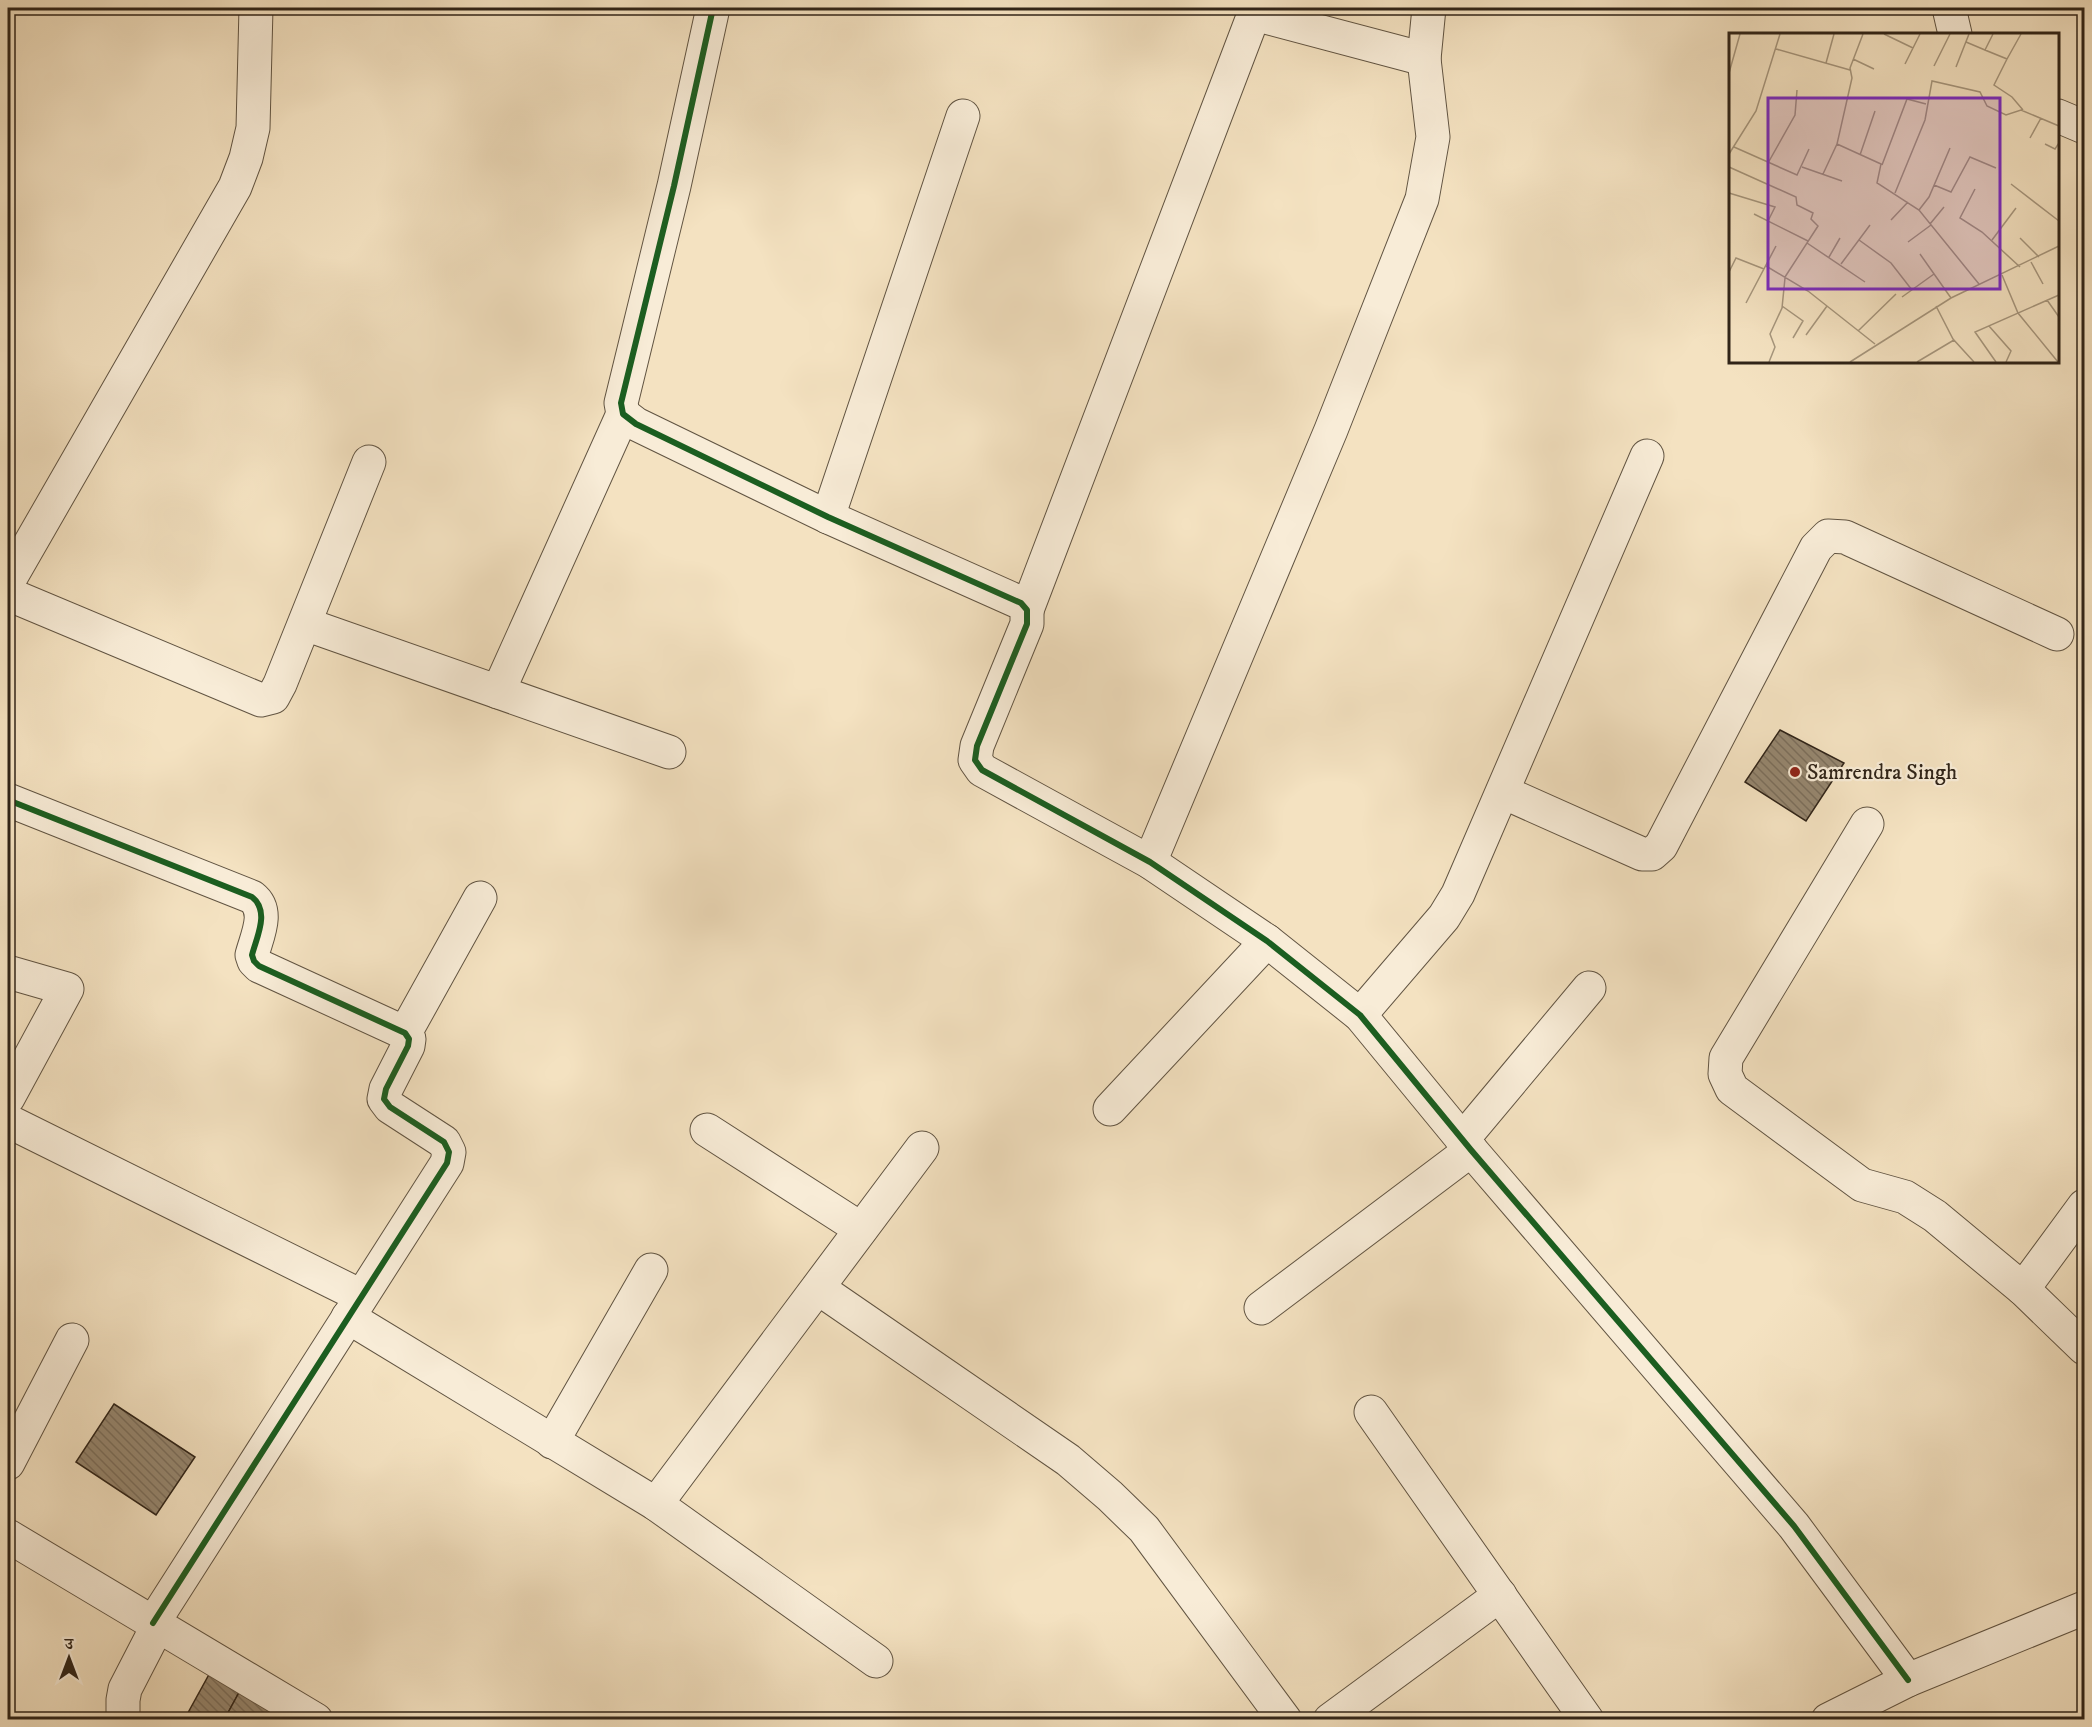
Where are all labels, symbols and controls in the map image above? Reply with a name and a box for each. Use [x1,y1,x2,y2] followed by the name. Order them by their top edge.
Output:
[1729,33,2059,363] inset map
[1807,759,1958,786] place label: Samrendra Singh
[1788,765,1802,779] marker: Samrendra Singh
[39,1628,99,1688] north arrow
[64,1634,75,1654] text: उ

